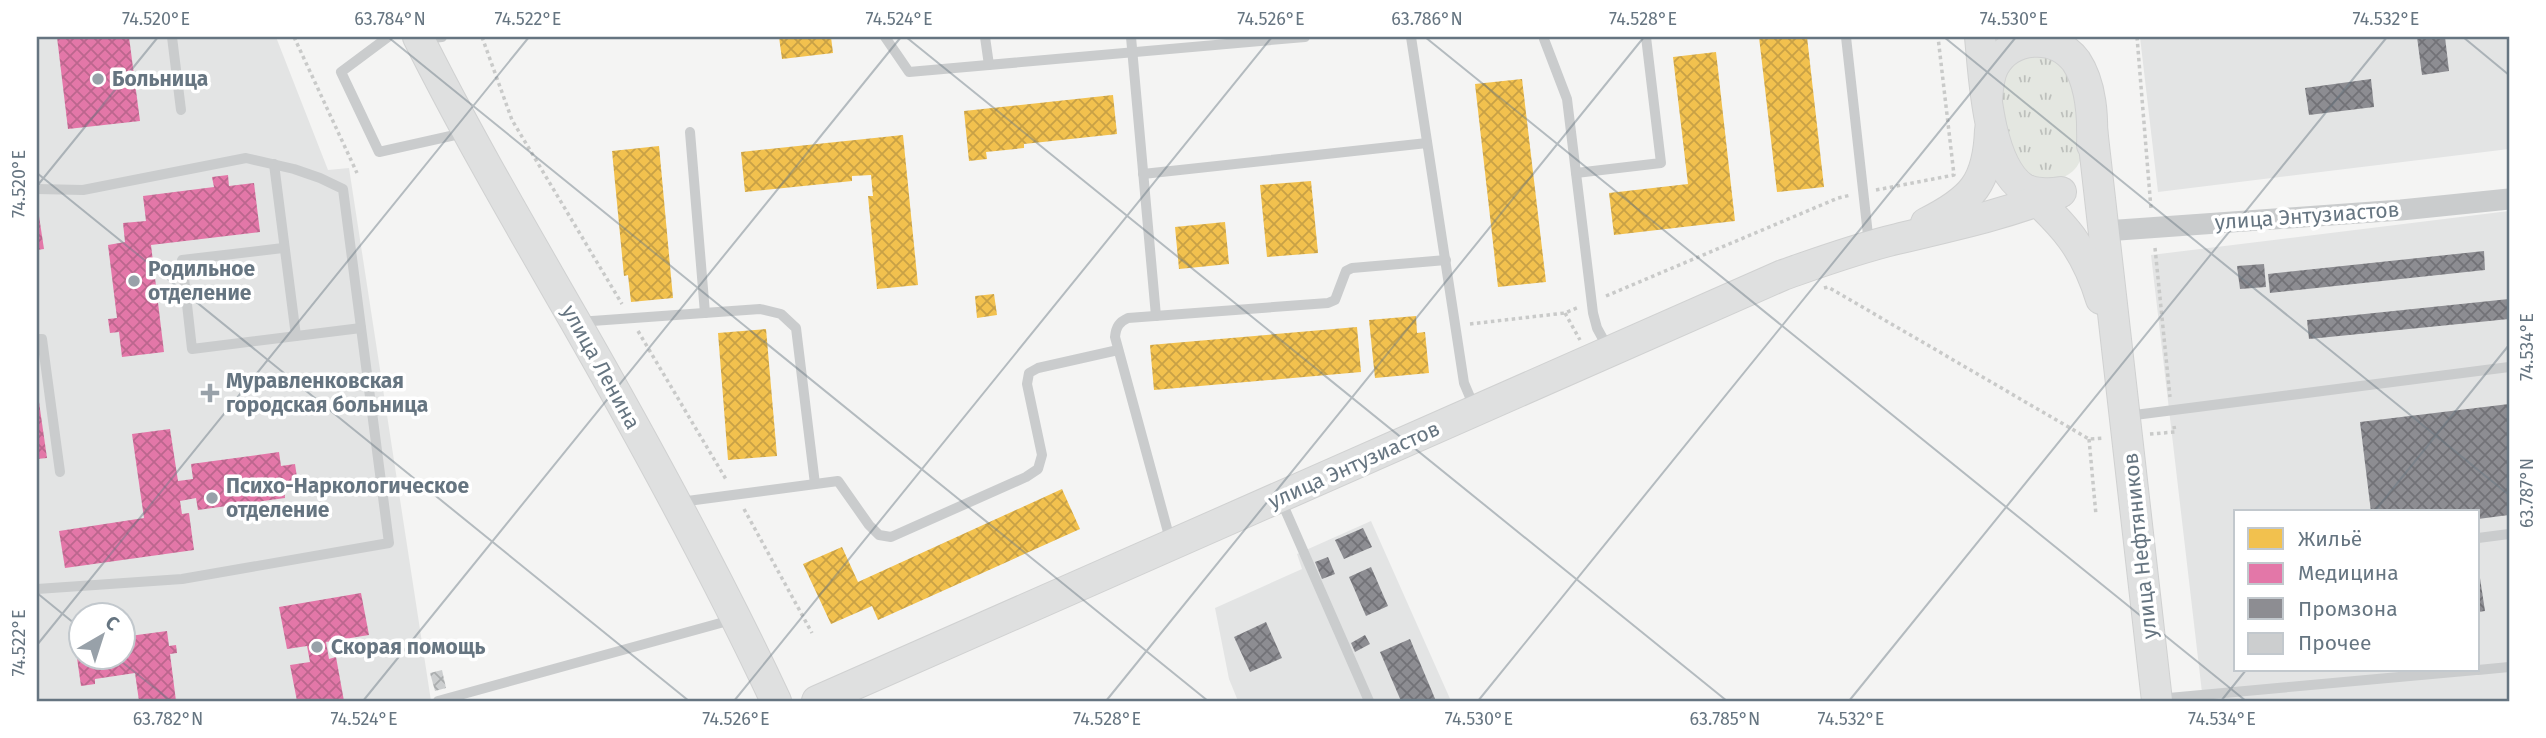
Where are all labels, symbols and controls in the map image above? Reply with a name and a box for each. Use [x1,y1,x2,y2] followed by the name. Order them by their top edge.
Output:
[122,8,190,30] text: 74.520°E
[354,8,426,30] text: 63.784°N
[494,8,562,30] text: 74.522°E
[865,8,933,30] text: 74.524°E
[1237,8,1305,30] text: 74.526°E
[1391,8,1463,30] text: 63.786°N
[1609,8,1677,30] text: 74.528°E
[1980,8,2048,30] text: 74.530°E
[2353,8,2420,30] text: 74.532°E
[112,66,208,92] place label: Больница
[90,71,106,87] marker: Больница
[8,150,30,218] text: 74.520°E
[2214,197,2400,235] street label: улица Энтузиастов
[148,256,256,306] place label: Родильное отделение
[126,273,142,289] marker: Родильное отделение
[556,300,646,434] street label: улица Ленина
[2516,313,2538,381] text: 74.534°E
[226,368,428,418] place label: Муравленковская городская больница
[200,383,220,403] marker: Муравленковская городская больница
[1264,415,1444,515] street label: улица Энтузиастов
[2117,452,2163,640] street label: улица Нефтяников
[2516,458,2538,528] text: 63.787°N
[226,473,469,523] place label: Психо-Наркологическое отделение
[204,490,220,506] marker: Психо-Наркологическое отделение
[2234,510,2480,672] legend
[2298,526,2362,552] text: Жильё
[2298,560,2399,586] text: Медицина
[2298,596,2398,622] text: Промзона
[66,602,136,672] north arrow
[8,609,30,677] text: 74.522°E
[101,611,124,636] text: С
[2298,630,2371,656] text: Прочее
[331,634,485,660] place label: Скорая помощь
[309,639,325,655] marker: Скорая помощь
[133,708,203,730] text: 63.782°N
[330,708,398,730] text: 74.524°E
[702,708,770,730] text: 74.526°E
[1073,708,1141,730] text: 74.528°E
[1445,708,1513,730] text: 74.530°E
[1690,708,1760,730] text: 63.785°N
[1818,708,1885,730] text: 74.532°E
[2188,708,2256,730] text: 74.534°E

